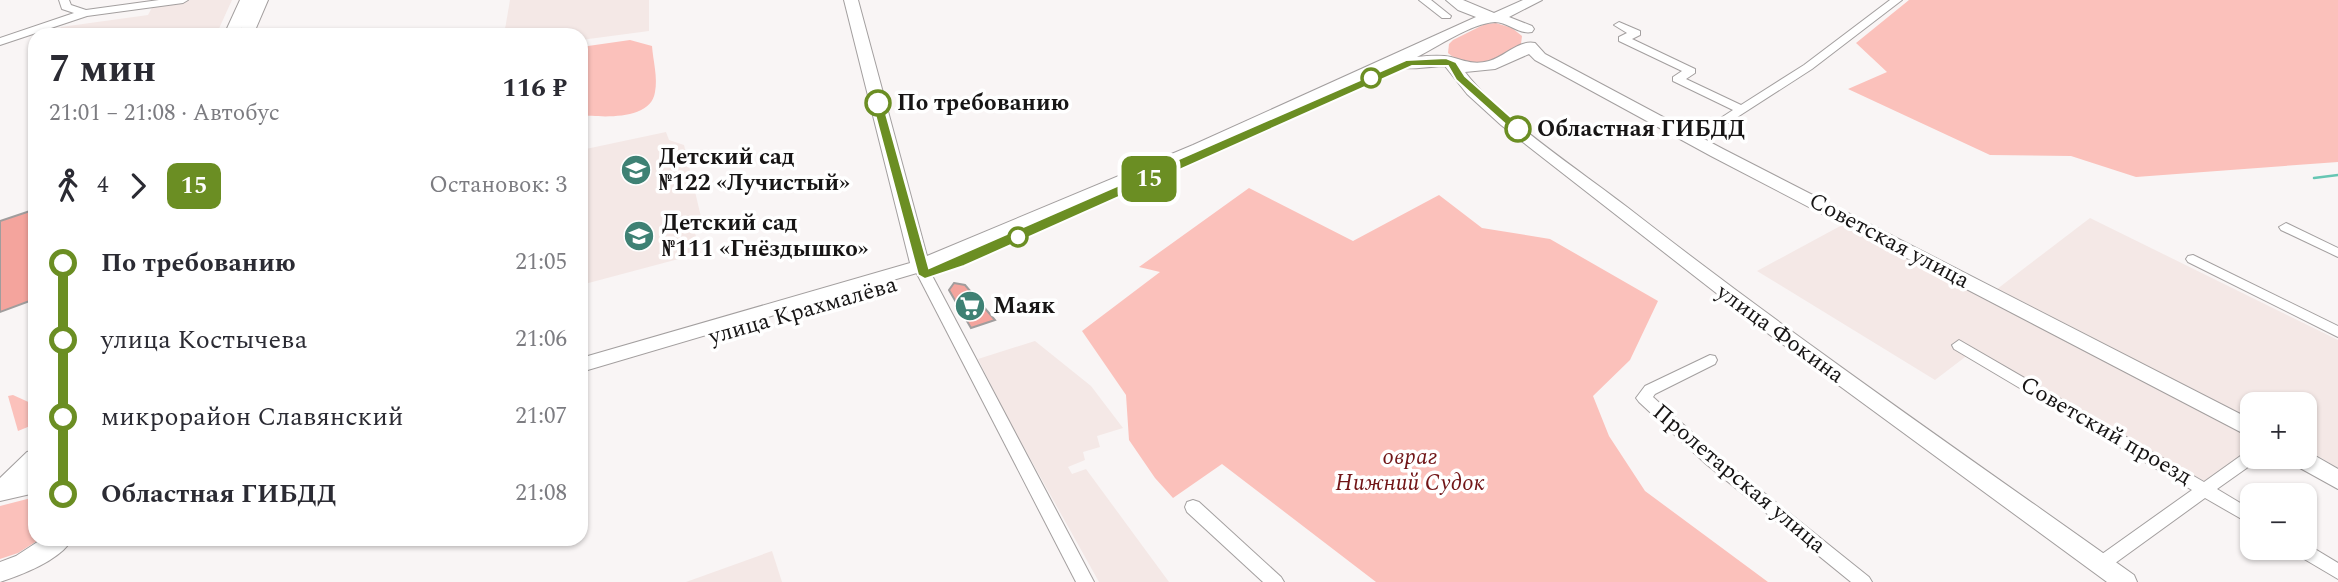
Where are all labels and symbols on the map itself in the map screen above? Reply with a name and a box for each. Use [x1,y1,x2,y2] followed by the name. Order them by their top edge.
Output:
[1361,68,1381,88] unlabelled marker
[897,86,1069,121] place label: По требованию
[865,90,891,116] marker: По требованию
[1537,112,1745,147] place label: Областная ГИБДД
[1505,116,1531,142] marker: Областная ГИБДД
[659,140,850,201] place label: Детский сад №122 «Лучистый»
[619,153,653,187] school or university icon: Детский сад №122 «Лучистый»
[1118,156,1180,202] line badge: 15
[1802,184,1976,298] street label: Советская улица
[662,206,869,267] place label: Детский сад №111 «Гнёздышко»
[622,219,656,253] school or university icon: Детский сад №111 «Гнёздышко»
[1008,227,1028,247] unlabelled marker
[704,267,901,355] street label: улица Крахмалёва
[1708,275,1851,393] street label: улица Фокина
[953,289,987,323] supermarket icon: Маяк
[993,289,1055,324] place label: Маяк
[2014,368,2198,494] street label: Советский проезд
[1644,396,1834,562] street label: Пролетарская улица
[1335,440,1485,501] park label: овраг Нижний Судок

